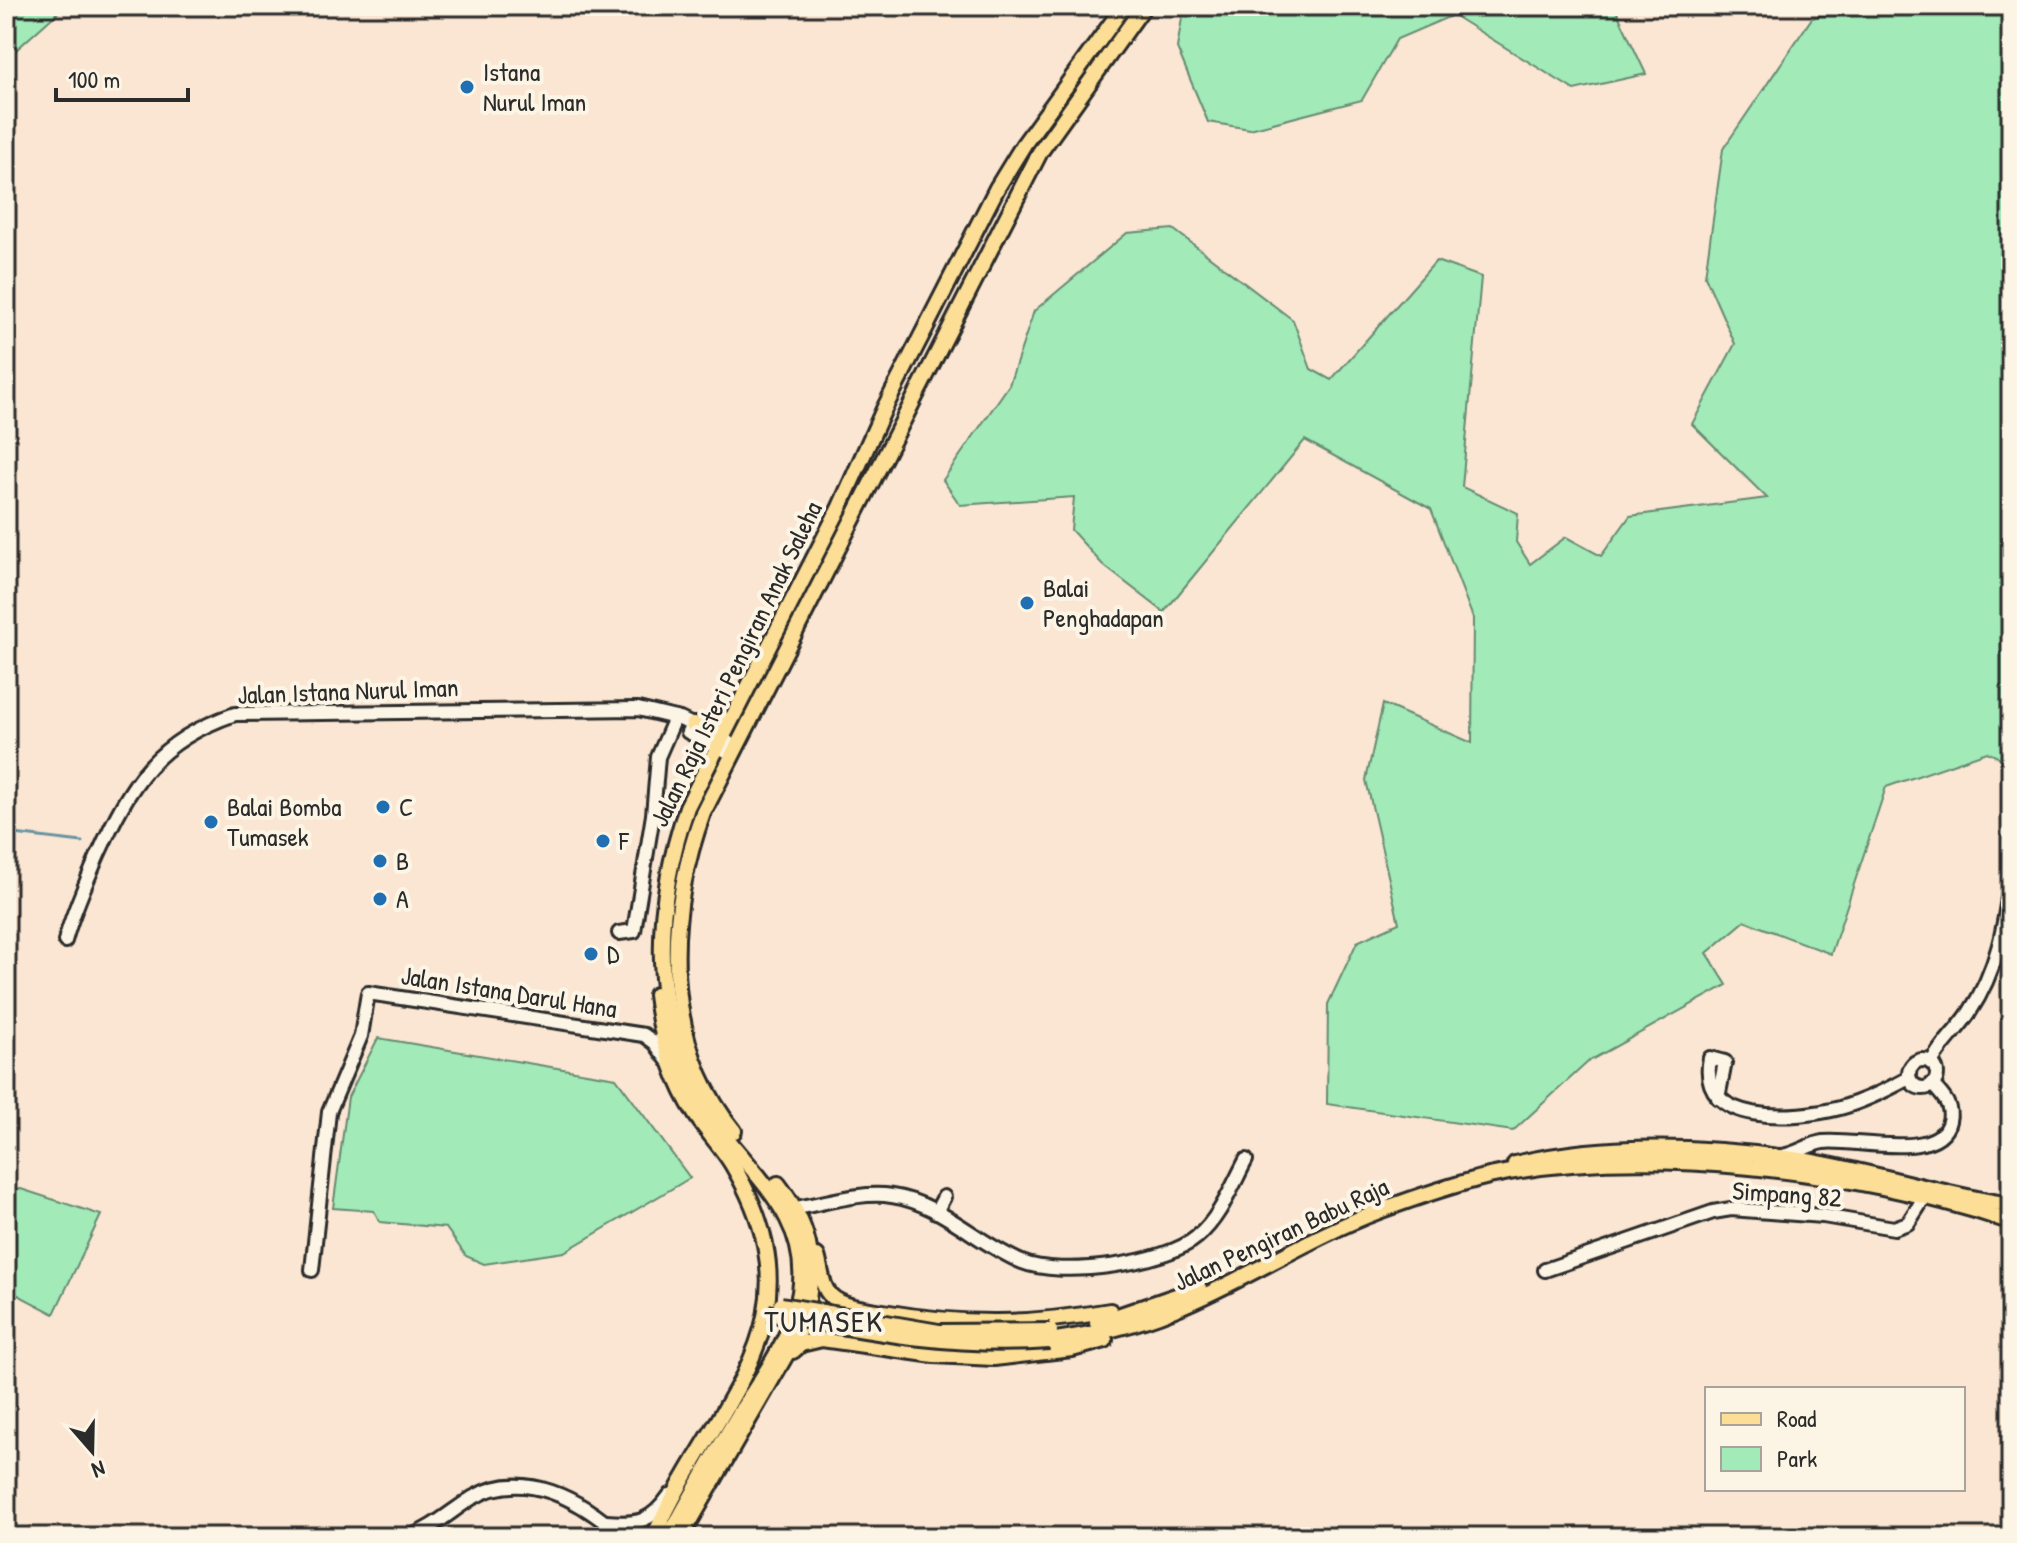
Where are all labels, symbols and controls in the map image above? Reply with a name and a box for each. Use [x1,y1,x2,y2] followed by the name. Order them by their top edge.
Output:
[56,52,188,102] scale bar
[483,54,586,119] place label: Istana Nurul Iman
[68,63,120,95] text: 100 m
[458,78,476,96] marker: Istana Nurul Iman
[641,495,830,832] street label: Jalan Raja Isteri Pengiran Anak Saleha
[1043,570,1164,635] place label: Balai Penghadapan
[1018,594,1036,612] marker: Balai Penghadapan
[237,669,459,712] street label: Jalan Istana Nurul Iman
[227,789,342,854] place label: Balai Bomba Tumasek
[399,789,413,824] place label: C
[374,798,392,816] marker: C
[202,813,220,831] marker: Balai Bomba Tumasek
[618,823,630,858] place label: F
[594,832,612,850] marker: F
[396,843,409,878] place label: B
[371,852,389,870] marker: B
[396,881,409,916] place label: A
[371,890,389,908] marker: A
[607,936,620,971] place label: D
[582,945,600,963] marker: D
[399,957,619,1026] street label: Jalan Istana Darul Hana
[1168,1168,1394,1299] street label: Jalan Pengiran Babu Raja
[1731,1172,1843,1215] street label: Simpang 82
[764,1301,884,1341] district label: TUMASEK
[1705,1387,1965,1491] legend
[1777,1402,1816,1434] text: Road
[52,1411,132,1491] north arrow
[1777,1442,1817,1474] text: Park
[88,1454,109,1486] text: N

